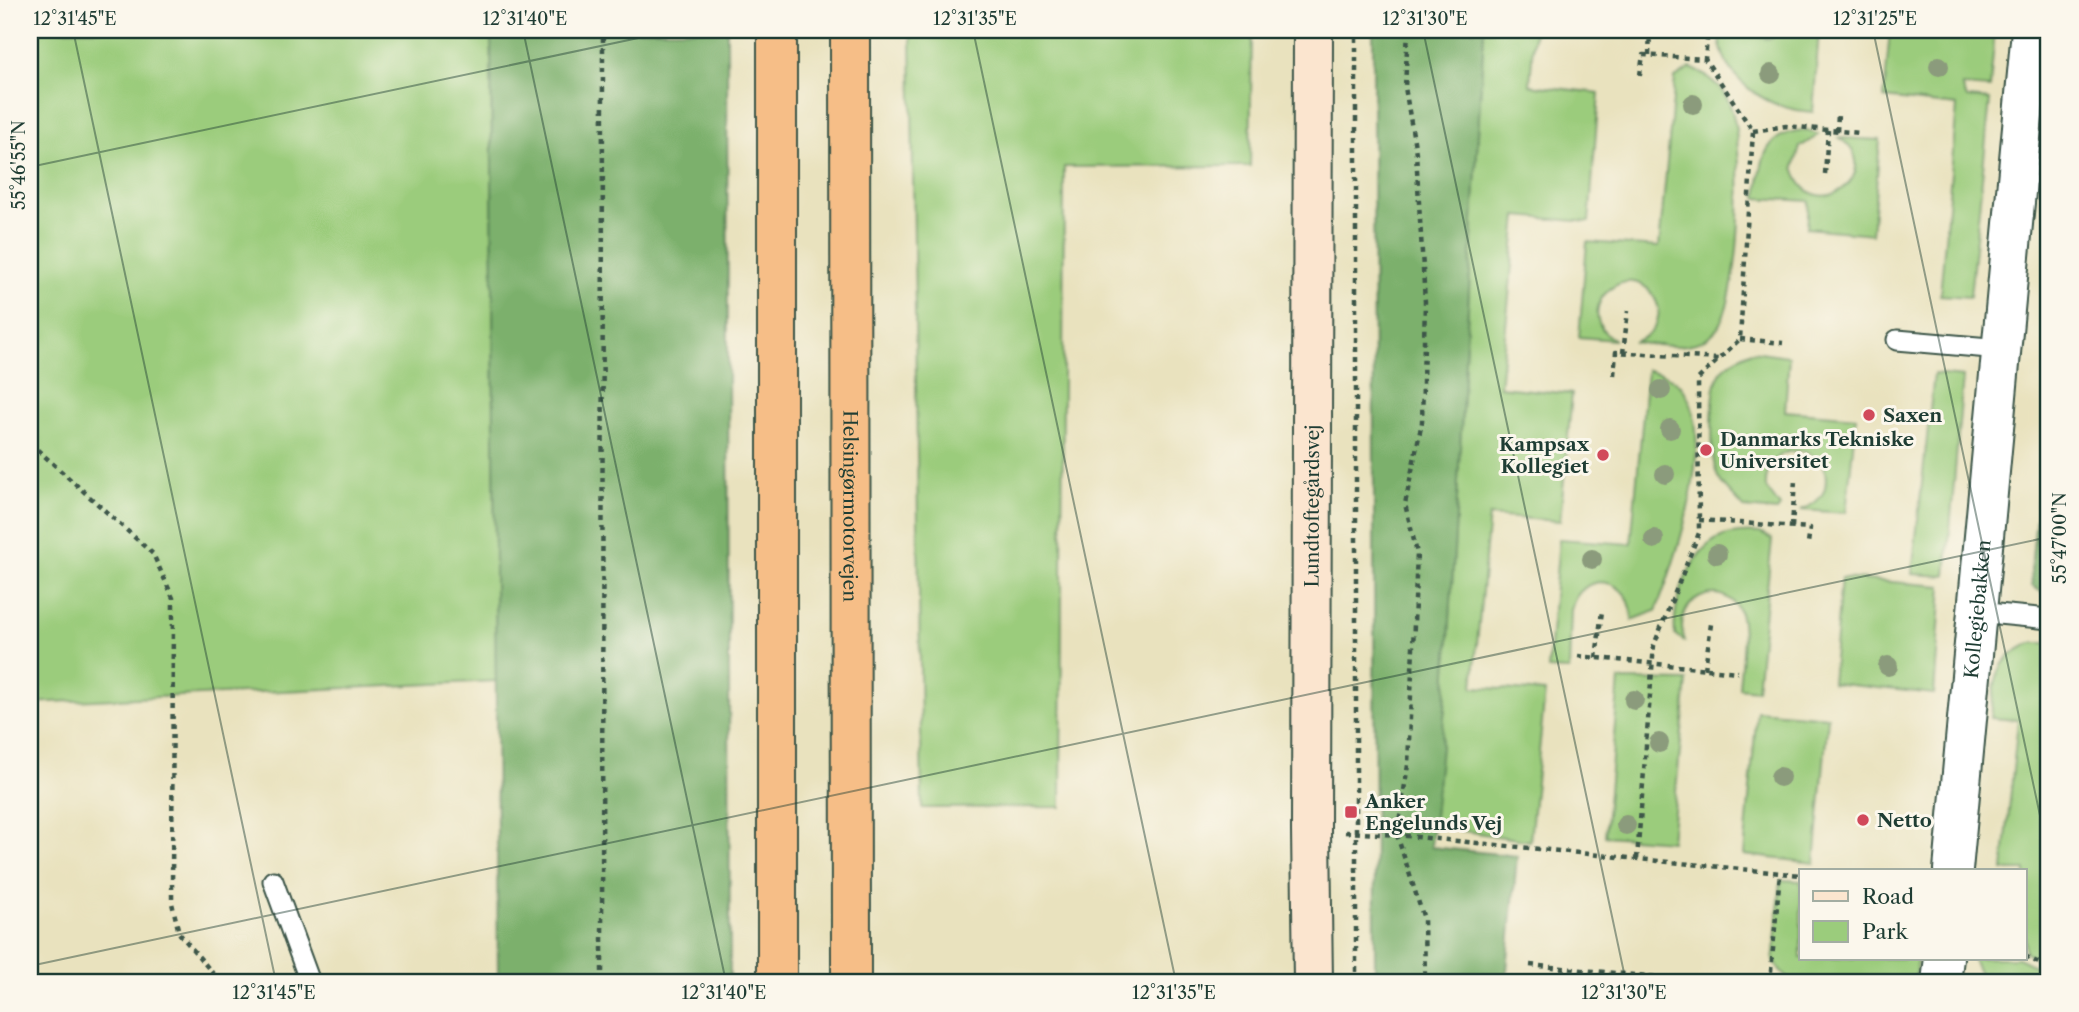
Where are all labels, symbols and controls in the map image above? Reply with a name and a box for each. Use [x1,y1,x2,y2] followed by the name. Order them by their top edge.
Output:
[33,8,117,30] text: 12°31'45"E
[482,8,568,30] text: 12°31'40"E
[933,8,1017,30] text: 12°31'35"E
[1382,8,1468,30] text: 12°31'30"E
[1833,8,1917,30] text: 12°31'25"E
[8,120,30,210] text: 55°46'55"N
[1883,404,1942,427] place label: Saxen
[1861,407,1877,423] marker: Saxen
[839,410,862,602] street label: Helsingørmotorvejen
[1300,424,1324,588] street label: Lundtoftegårdsvej
[1720,428,1914,473] place label: Danmarks Tekniske Universitet
[1499,433,1590,478] place label: Kampsax Kollegiet
[1698,442,1714,458] marker: Danmarks Tekniske Universitet
[1595,447,1611,463] marker: Kampsax Kollegiet
[2049,492,2071,584] text: 55°47'00"N
[1959,539,1995,680] street label: Kollegiebakken
[1364,790,1502,835] place label: Anker Engelunds Vej
[1343,804,1359,820] marker: Anker Engelunds Vej
[1877,809,1932,832] place label: Netto
[1855,812,1871,828] marker: Netto
[1799,869,2026,960] legend
[1862,884,1914,909] text: Road
[1862,919,1908,944] text: Park
[232,982,316,1004] text: 12°31'45"E
[681,982,767,1004] text: 12°31'40"E
[1132,982,1216,1004] text: 12°31'35"E
[1581,982,1667,1004] text: 12°31'30"E

